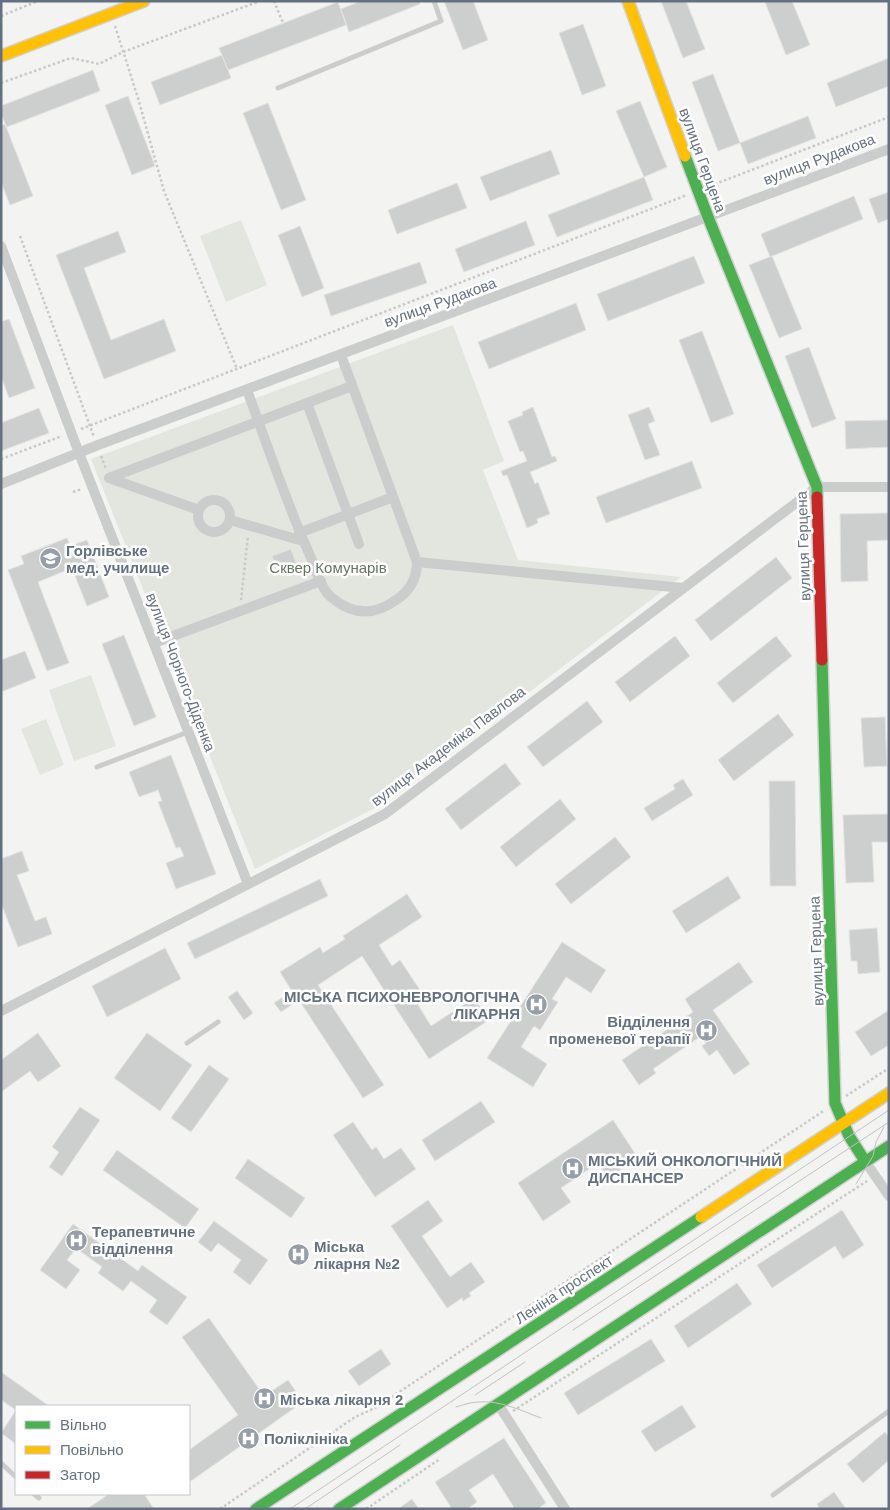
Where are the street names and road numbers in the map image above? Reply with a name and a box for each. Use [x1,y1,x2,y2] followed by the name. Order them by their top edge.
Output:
[676,105,730,215] street label: вулиця Герцена
[761,130,878,188] street label: вулиця Рудакова
[382,274,499,330] street label: вулиця Рудакова
[793,490,813,601] street label: вулиця Герцена
[143,590,219,754] street label: вулиця Чорного-Діденка
[368,682,529,809] street label: вулиця Академіка Павлова
[806,895,826,1006] street label: вулиця Герцена
[512,1251,616,1327] street label: Леніна проспект

